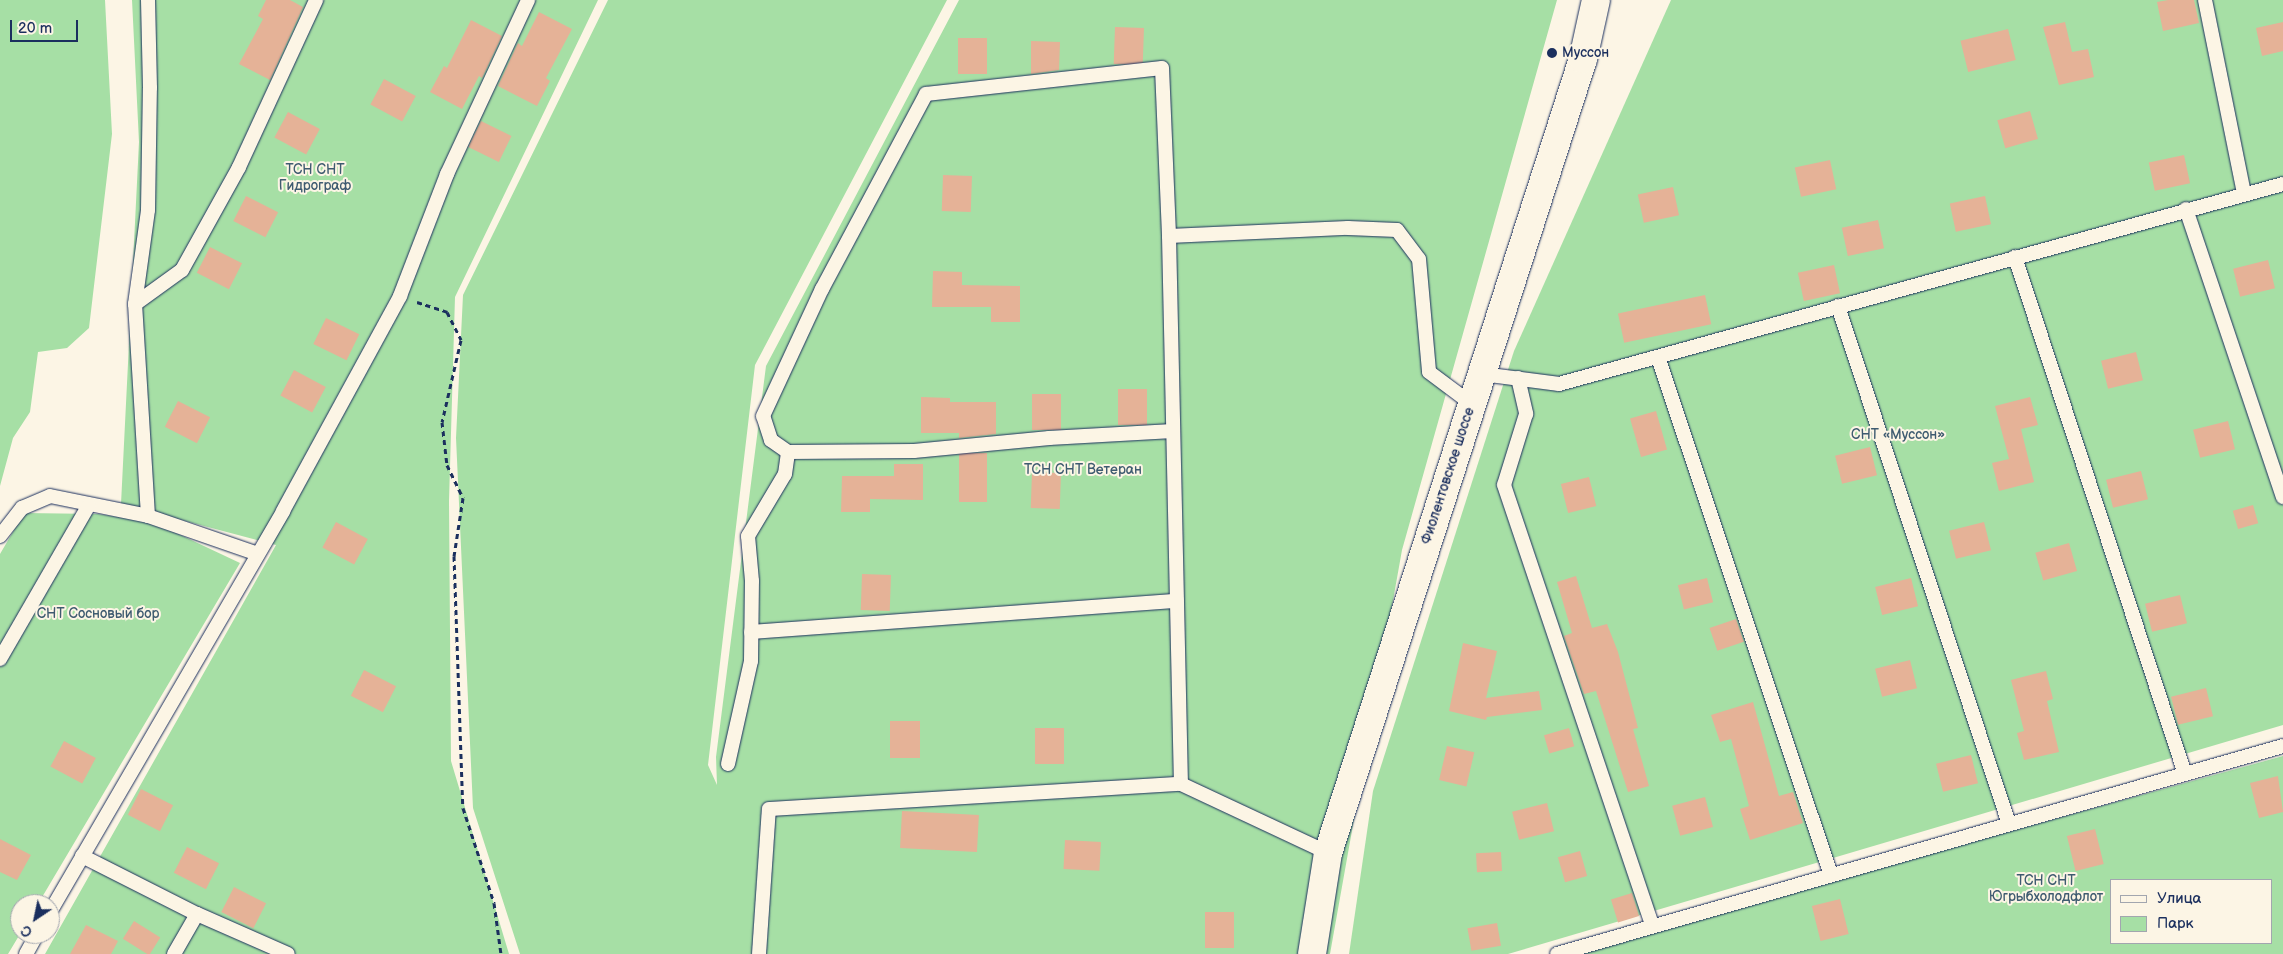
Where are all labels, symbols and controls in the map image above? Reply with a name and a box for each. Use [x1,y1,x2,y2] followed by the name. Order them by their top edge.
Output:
[12,10,80,42] scale bar
[18,19,52,38] text: 20 m
[1562,45,1609,61] place label: Муссон
[1546,47,1558,59] marker: Муссон
[279,162,351,194] park label: ТСН СНТ Гидрограф
[1418,405,1478,547] street label: Фиолентовское шоссе
[1851,427,1945,443] park label: СНТ «Муссон»
[1024,462,1142,478] park label: ТСН СНТ Ветеран
[37,606,159,622] park label: СНТ Сосновый бор
[1989,873,2103,906] park label: ТСН СНТ Югрыбхолодфлот
[2110,879,2273,944] legend
[2157,889,2201,908] text: Улица
[10,894,60,944] north arrow
[2157,914,2194,933] text: Парк
[18,921,36,941] text: С

